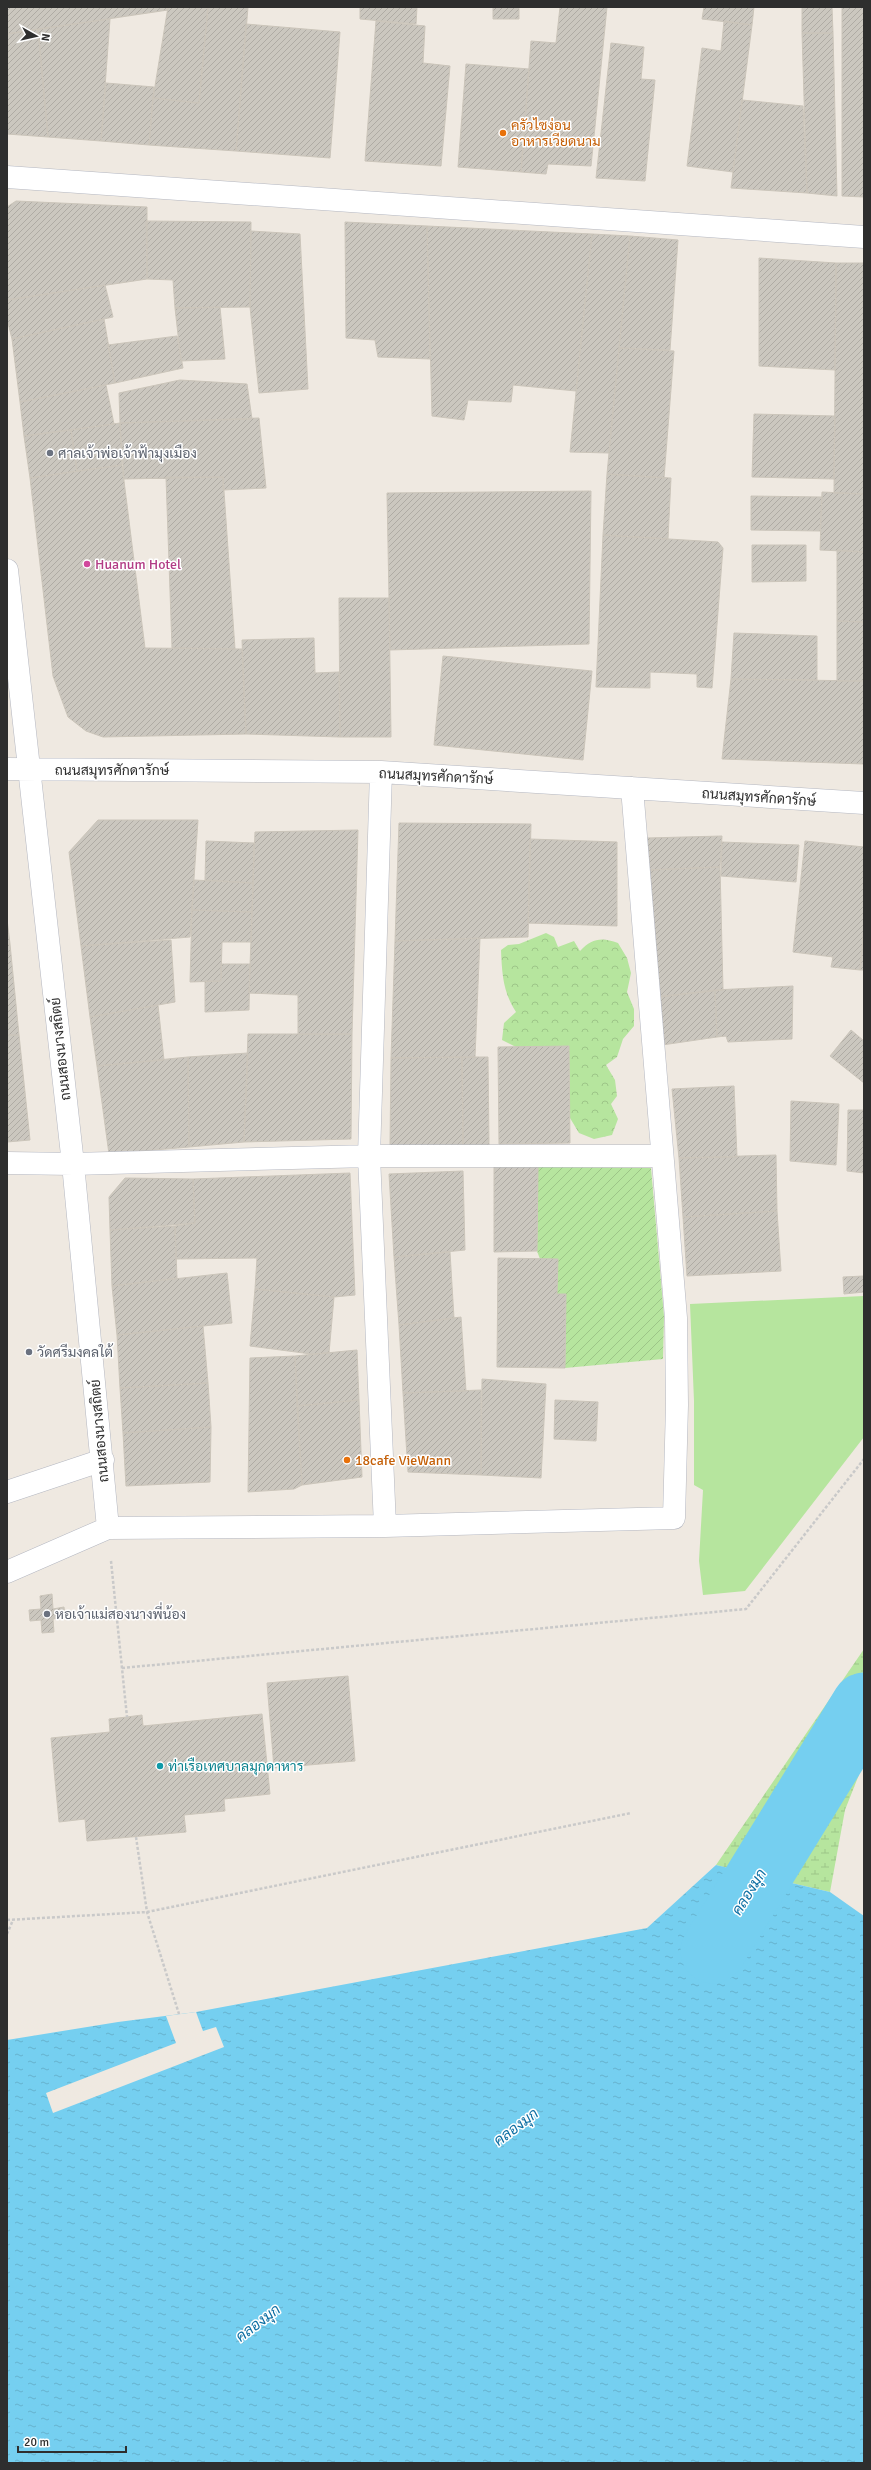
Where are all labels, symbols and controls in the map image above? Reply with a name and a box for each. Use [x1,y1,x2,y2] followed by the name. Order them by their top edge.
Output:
[16,16,56,56] north arrow
[38,33,52,42] text: N
[511,117,601,150] place label: ครัวไซง่อน อาหารเวียดนาม
[498,128,508,138] marker: ครัวไซง่อน อาหารเวียดนาม
[58,444,197,463] place label: ศาลเจ้าพ่อเจ้าฟ้ามุงเมือง
[45,448,55,458] marker: ศาลเจ้าพ่อเจ้าฟ้ามุงเมือง
[95,556,181,573] place label: Huanum Hotel
[82,559,92,569] marker: Huanum Hotel
[55,761,170,780] street label: ถนนสมุทรศักดารักษ์
[378,764,494,789] street label: ถนนสมุทรศักดารักษ์
[701,784,817,811] street label: ถนนสมุทรศักดารักษ์
[46,997,74,1101] street label: ถนนสองนางสถิตย์
[37,1343,114,1361] place label: วัดศรีมงคลใต้
[24,1347,34,1357] marker: วัดศรีมงคลใต้
[86,1379,112,1483] street label: ถนนสองนางสถิตย์
[355,1452,451,1469] place label: 18cafe VieWann
[342,1455,352,1465] marker: 18cafe VieWann
[55,1602,186,1623] place label: หอเจ้าแม่สองนางพี่น้อง
[42,1609,52,1619] marker: หอเจ้าแม่สองนางพี่น้อง
[168,1757,304,1776] place label: ท่าเรือเทศบาลมุกดาหาร
[155,1761,165,1771] marker: ท่าเรือเทศบาลมุกดาหาร
[728,1866,772,1920] water label: คลองมุก
[490,2104,543,2151] water label: คลองมุก
[232,2300,285,2347] water label: คลองมุก
[18,2428,126,2454] scale bar
[24,2435,49,2450] text: 20 m

